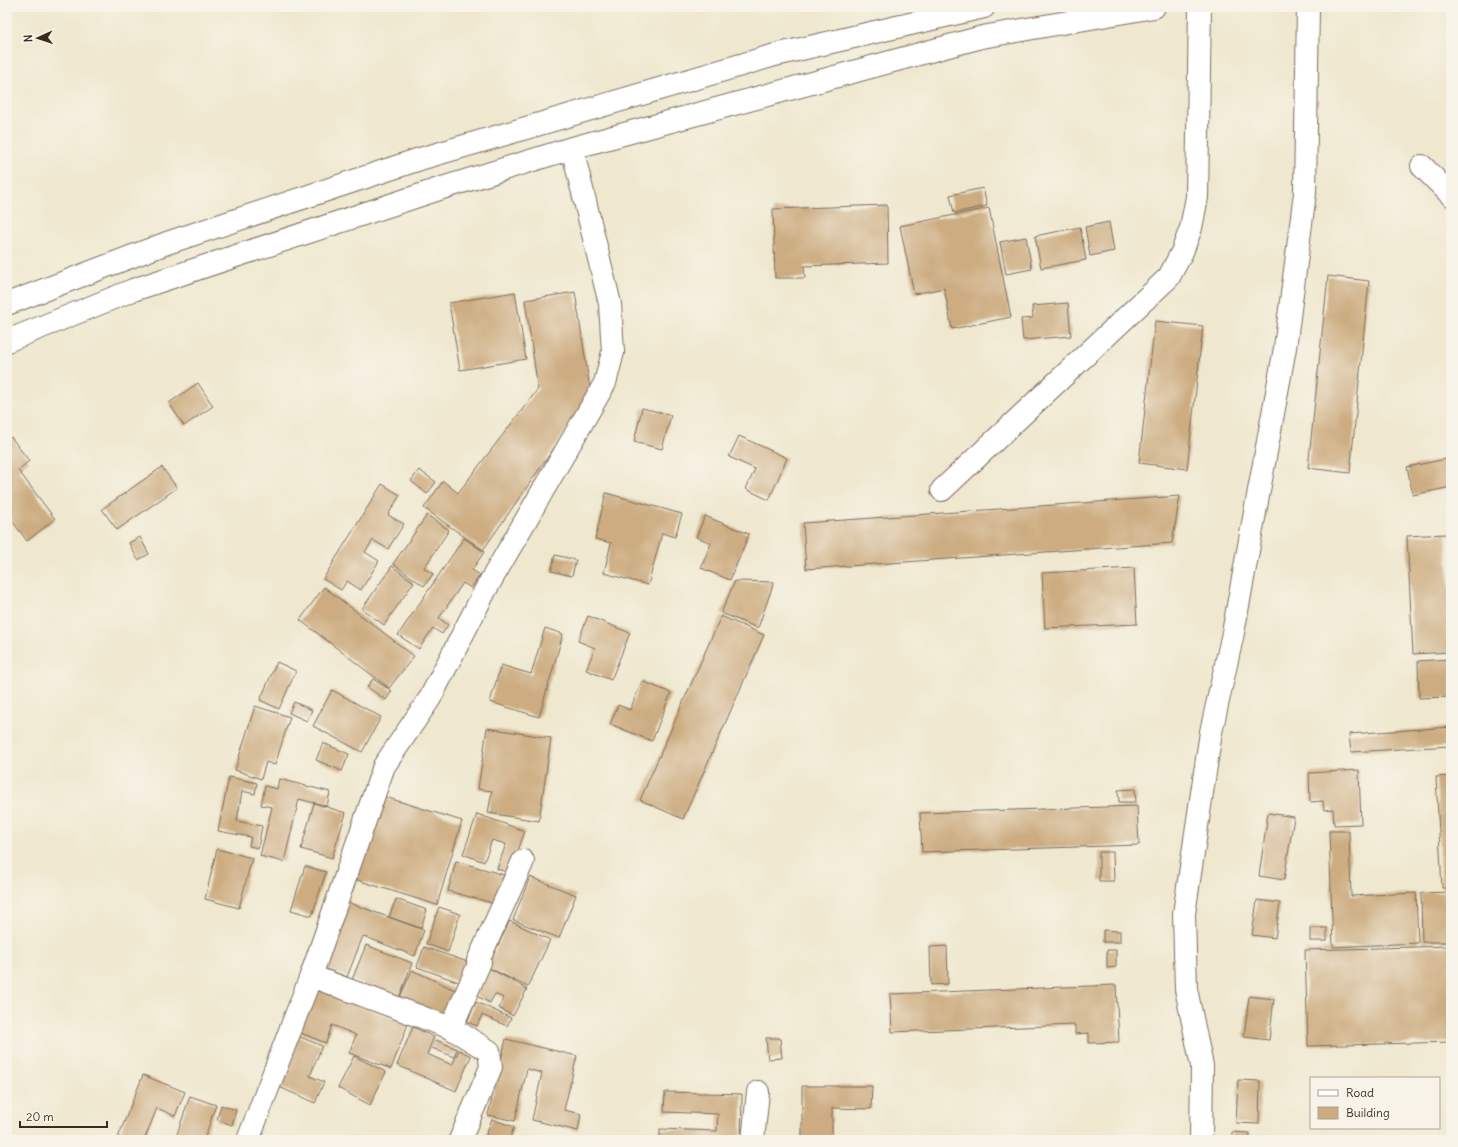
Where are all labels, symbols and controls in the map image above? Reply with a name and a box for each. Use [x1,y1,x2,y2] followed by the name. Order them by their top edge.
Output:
[18,18,58,58] north arrow
[21,34,35,43] text: N
[1310,1077,1440,1129] legend
[1346,1085,1374,1100] text: Road
[20,1103,107,1129] scale bar
[1346,1105,1390,1120] text: Building
[26,1109,54,1124] text: 20 m

